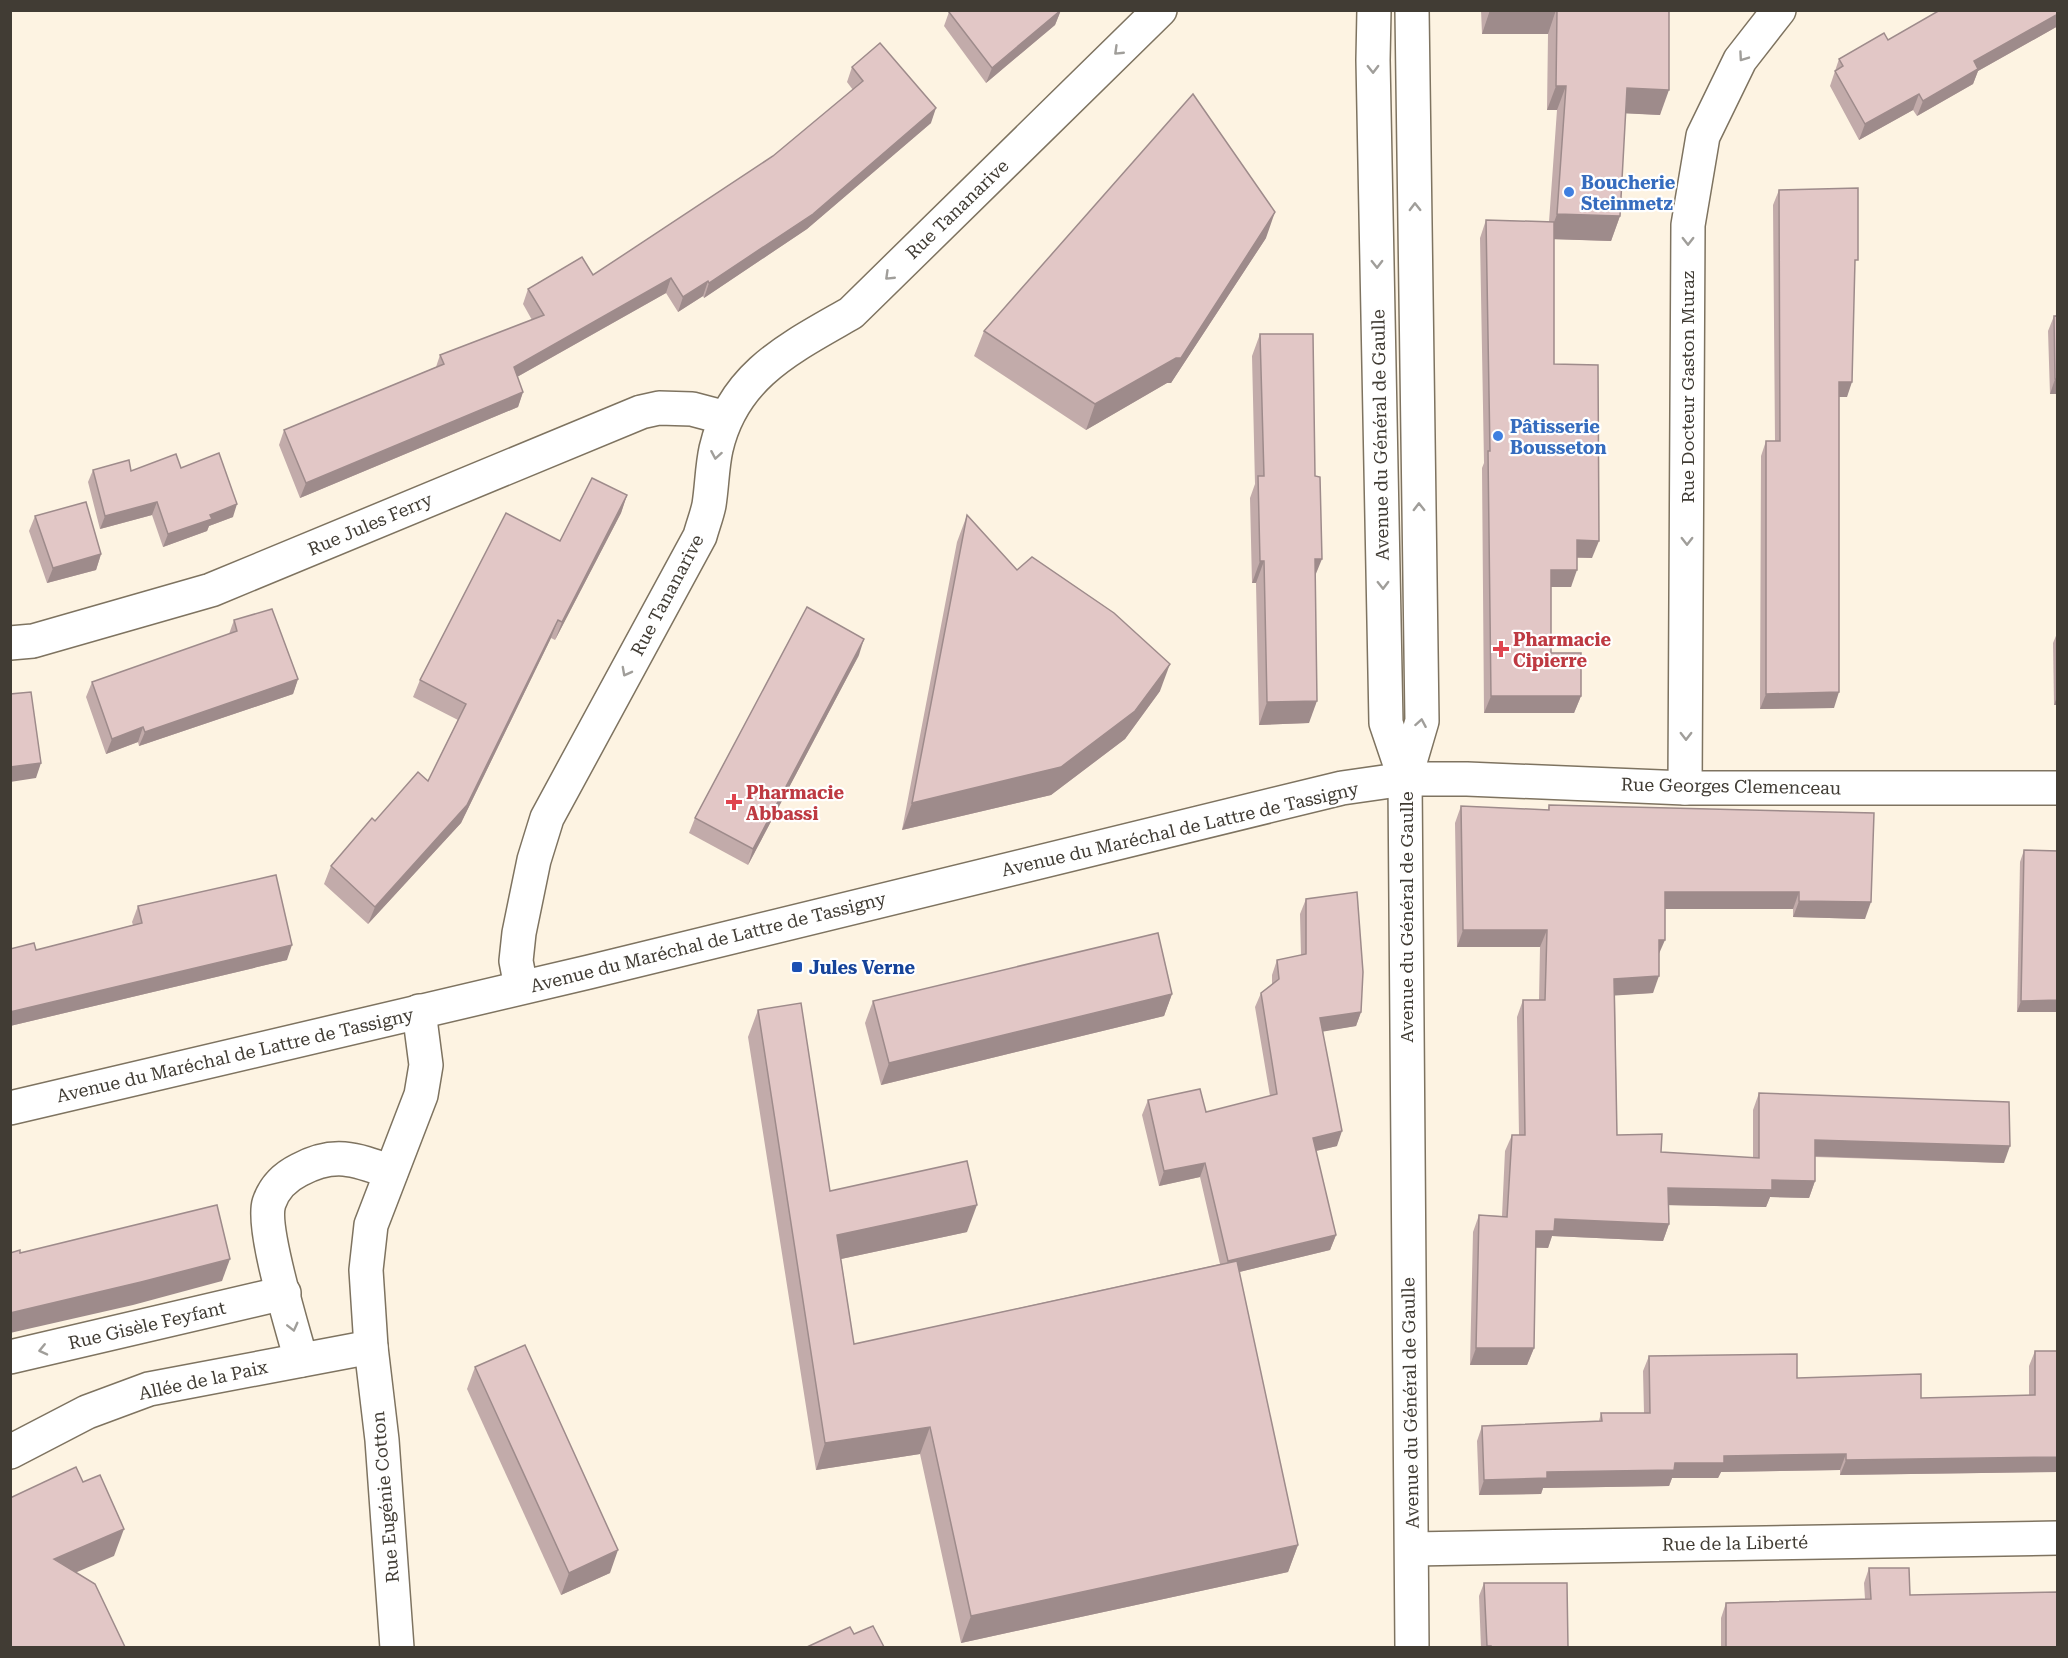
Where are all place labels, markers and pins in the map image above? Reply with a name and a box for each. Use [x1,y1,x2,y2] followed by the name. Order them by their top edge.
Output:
[1581,172,1676,214] place label: Boucherie Steinmetz
[1562,185,1576,199] marker: Boucherie Steinmetz
[1510,416,1607,458] place label: Pâtisserie Bousseton
[1491,429,1505,443] marker: Pâtisserie Bousseton
[1513,629,1611,671] place label: Pharmacie Cipierre
[1494,642,1508,656] marker: Pharmacie Cipierre
[746,782,844,824] place label: Pharmacie Abbassi
[727,795,741,809] marker: Pharmacie Abbassi
[809,957,915,978] place label: Jules Verne
[790,960,804,974] marker: Jules Verne

